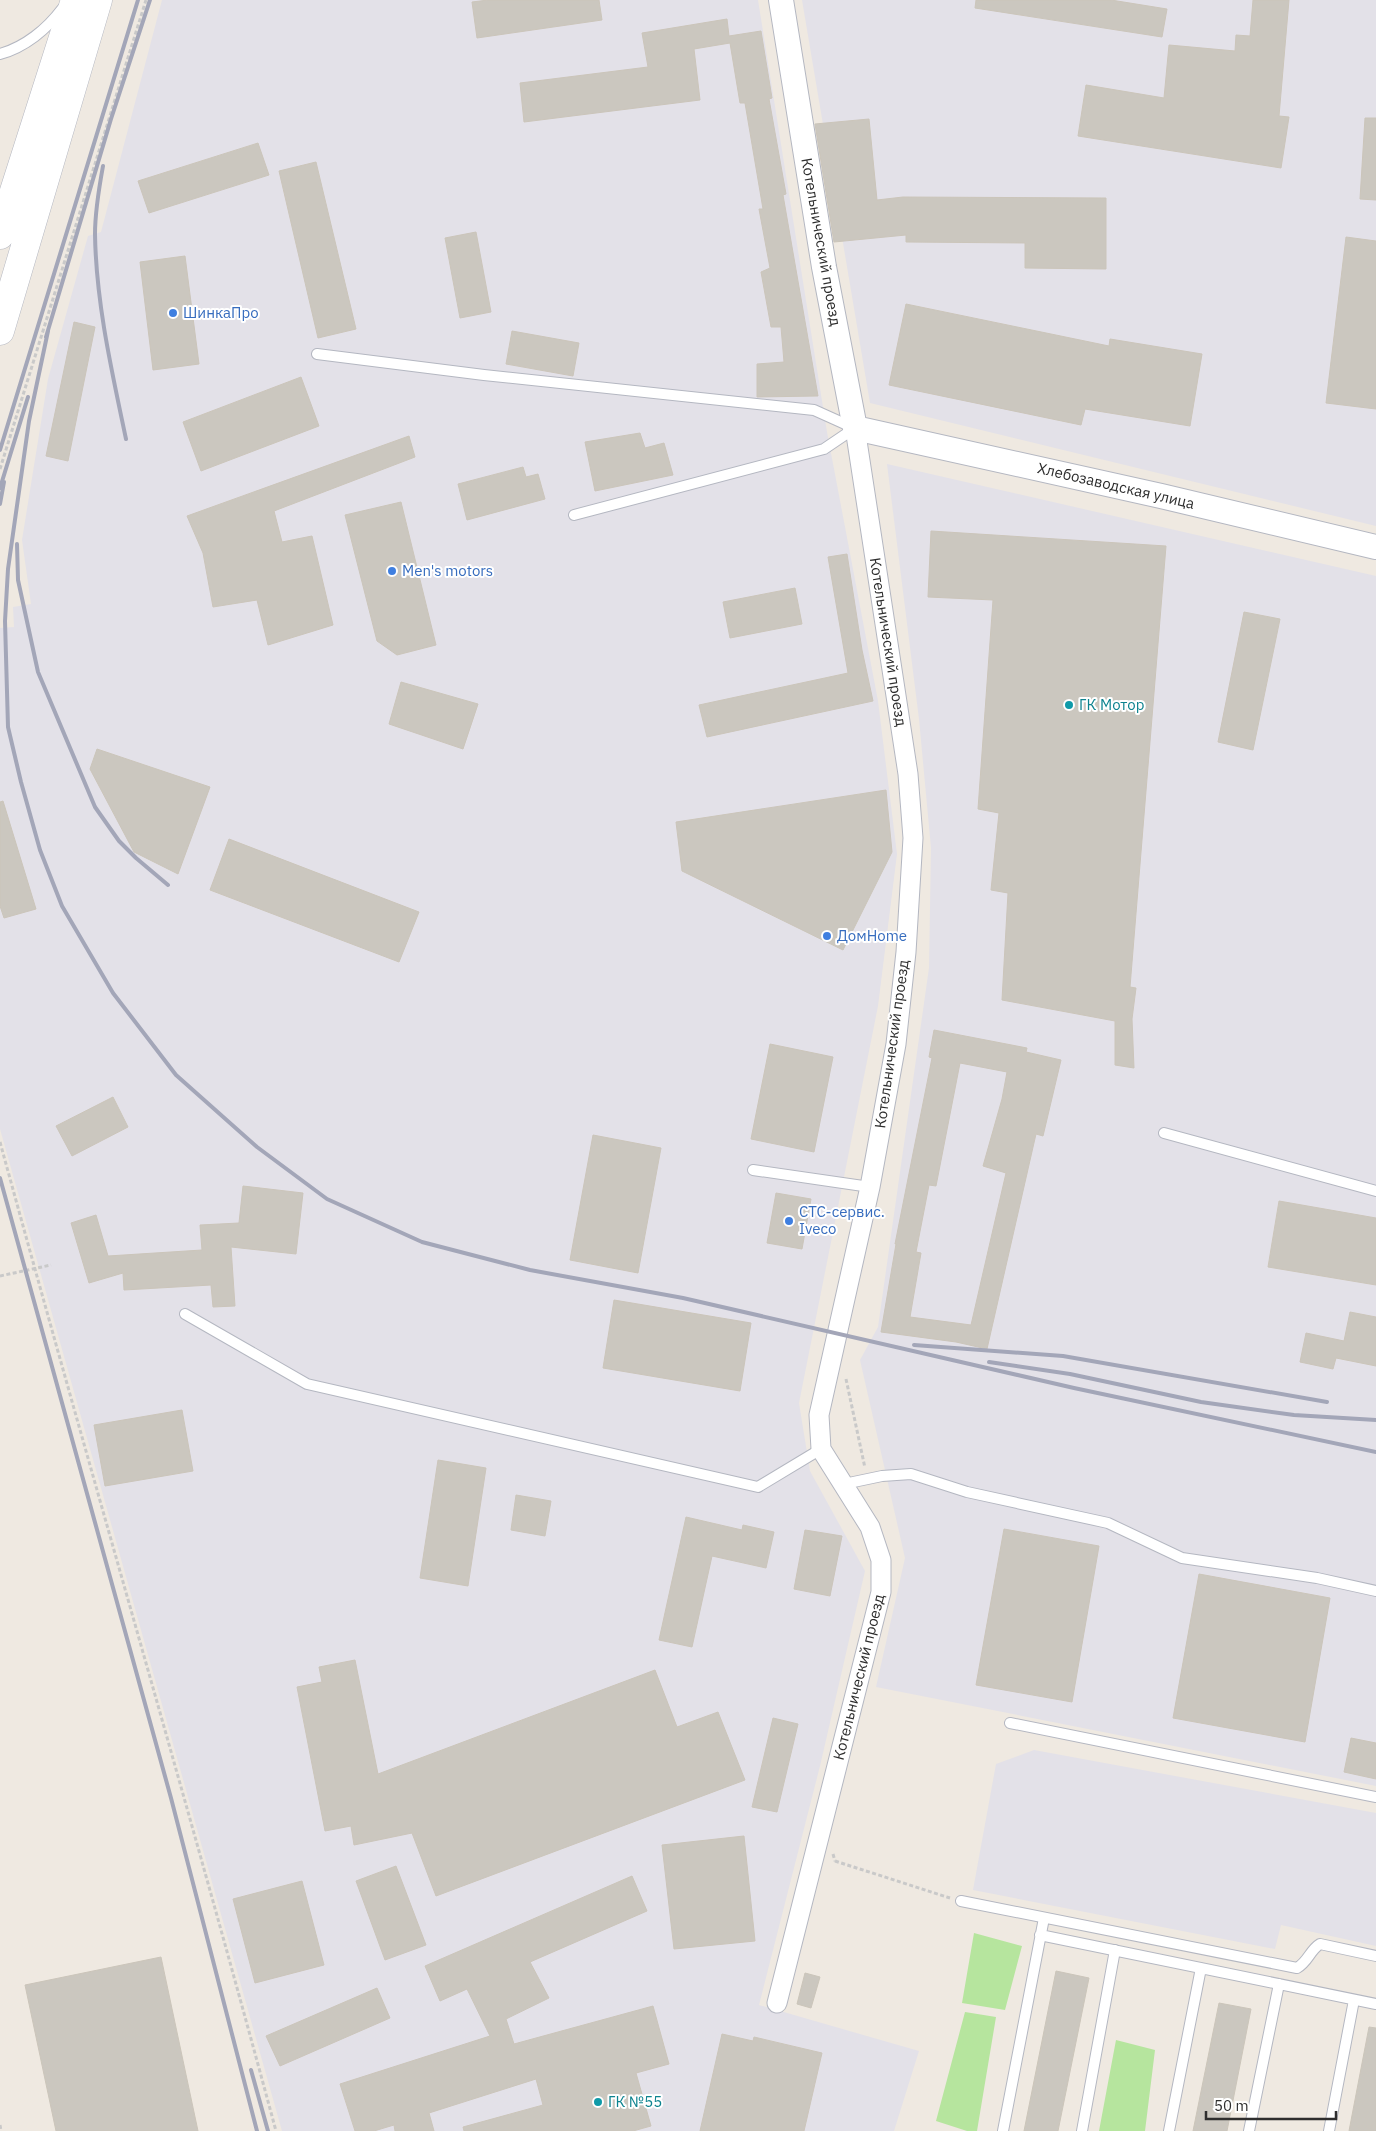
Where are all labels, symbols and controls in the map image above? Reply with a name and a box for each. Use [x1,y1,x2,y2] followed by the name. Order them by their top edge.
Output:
[797,156,846,328] street label: Котельнический проезд
[183,303,259,322] place label: ШинкаПро
[167,307,179,319] marker: ШинкаПро
[1036,458,1197,513] street label: Хлебозаводская улица
[866,556,911,728] street label: Котельнический проезд
[402,561,493,580] place label: Men's motors
[386,565,398,577] marker: Men's motors
[1079,695,1144,714] place label: ГК Мотор
[1063,699,1075,711] marker: ГК Мотор
[837,926,907,945] place label: ДомHome
[821,930,833,942] marker: ДомHome
[870,958,913,1130] street label: Котельнический проезд
[799,1202,885,1238] place label: СТС-сервис. Iveco
[783,1215,795,1227] marker: СТС-сервис. Iveco
[829,1592,888,1762] street label: Котельнический проезд
[1206,2088,1336,2120] scale bar
[608,2092,662,2111] place label: ГК №55
[592,2096,604,2108] marker: ГК №55
[1214,2096,1249,2115] text: 50 m

